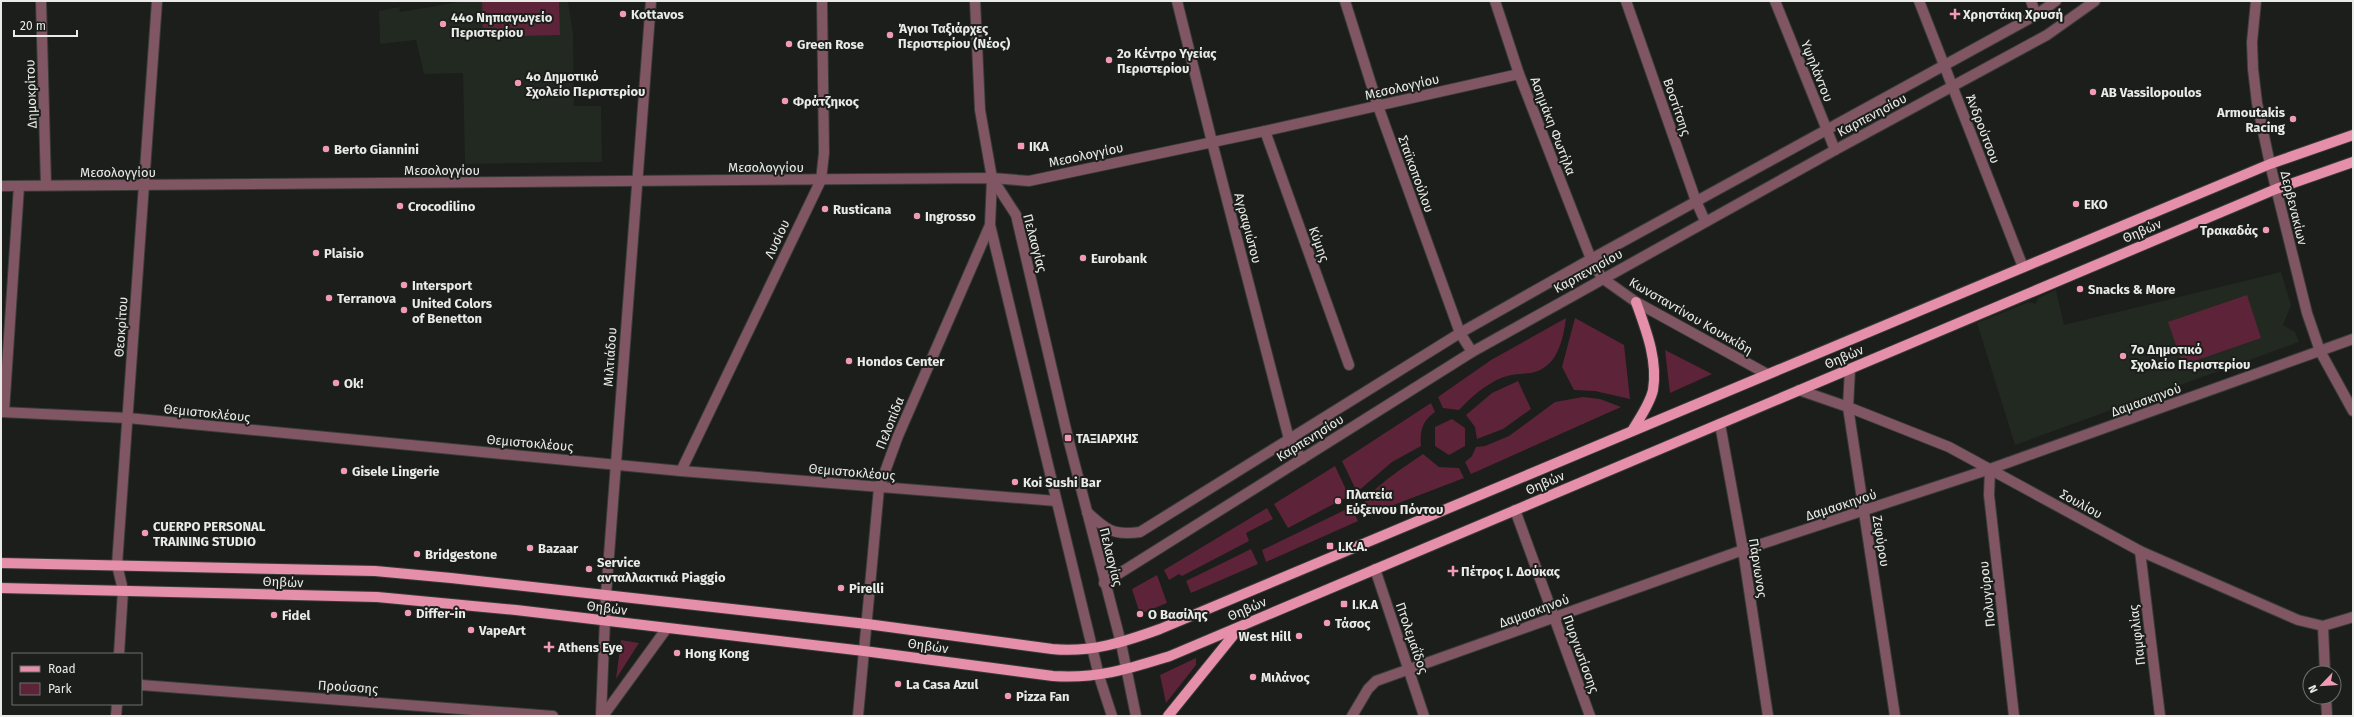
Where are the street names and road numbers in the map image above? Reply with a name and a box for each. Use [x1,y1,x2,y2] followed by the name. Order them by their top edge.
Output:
[1798,38,1836,104] street label: Υψηλάντου
[22,59,40,129] street label: Δημοκρίτου
[1363,71,1441,103] street label: Μεσολογγίου
[1527,75,1579,177] street label: Ασημάκη Φωτήλα
[1660,76,1694,138] street label: Βοστίτσης
[1835,90,1909,140] street label: Καρπενησίου
[1963,93,2003,165] street label: Άνδρούτσου
[1395,133,1437,215] street label: Σταϊκοπούλου
[1047,140,1125,170] street label: Μεσολογγίου
[728,160,804,175] street label: Μεσολογγίου
[404,163,480,178] street label: Μεσολογγίου
[80,165,156,180] street label: Μεσολογγίου
[2278,169,2311,247] street label: Δερβενακίων
[1231,191,1265,265] street label: Αγραφιώτου
[1020,212,1050,274] street label: Πελασγίας
[2120,216,2164,246] street label: Θηβών
[761,217,793,261] street label: Λυσίου
[1306,224,1332,264] street label: Κύμης
[1551,246,1625,296] street label: Καρπενησίου
[1626,274,1756,358] street label: Κωνσταντίνου Κουκκίδη
[111,296,131,358] street label: Θεοκρίτου
[600,327,620,387] street label: Μιλτιάδου
[1822,342,1866,372] street label: Θηβών
[2109,380,2183,420] street label: Δαμασκηνού
[873,394,907,451] street label: Πελοπίδα
[163,401,251,425] street label: Θεμιστοκλέους
[1274,411,1346,465] street label: Καρπενησίου
[486,432,574,454] street label: Θεμιστοκλέους
[808,461,896,483] street label: Θεμιστοκλέους
[1523,468,1567,498] street label: Θηβών
[1804,486,1878,524] street label: Δαμασκηνού
[2057,486,2105,522] street label: Σουλίου
[1870,514,1892,568] street label: Ζεφύρου
[1096,526,1126,588] street label: Πελασγίας
[1746,537,1770,599] street label: Πάρνωνος
[1976,560,1998,628] street label: Πολυγύρου
[262,574,304,590] street label: Θηβών
[1497,591,1571,631] street label: Δαμασκηνού
[1225,594,1269,624] street label: Θηβών
[586,598,629,618] street label: Θηβών
[1393,600,1432,676] street label: Πτολεμαΐδος
[2126,604,2148,666] street label: Παμφιλίας
[1560,613,1602,695] street label: Πυργιωτίσσης
[907,636,950,656] street label: Θηβών
[317,677,379,697] street label: Προύσσης

